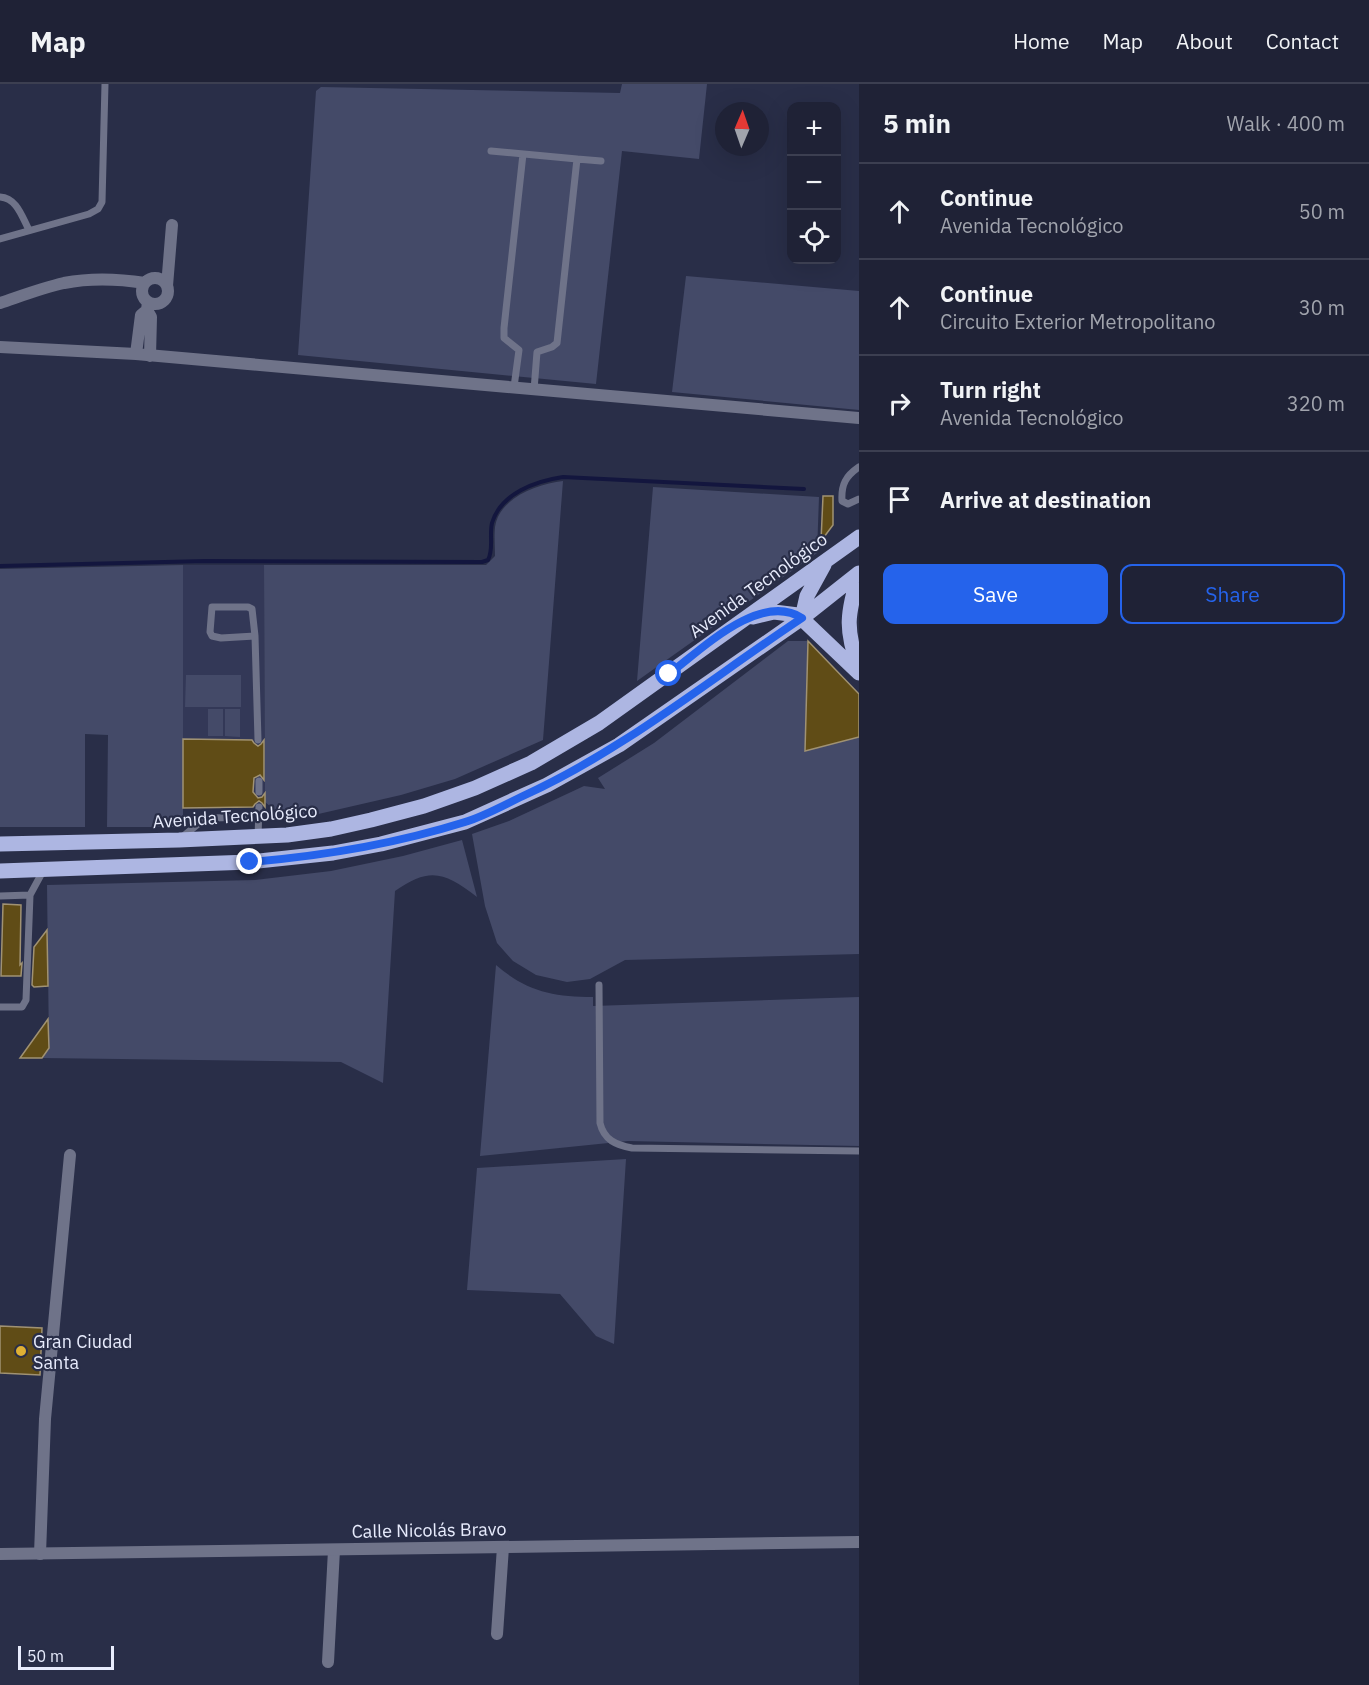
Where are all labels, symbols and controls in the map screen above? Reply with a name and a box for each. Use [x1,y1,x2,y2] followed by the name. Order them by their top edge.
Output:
[30,23,86,60] text: Map
[1013,27,1070,55] text: Home
[1103,27,1143,55] text: Map
[1176,27,1233,55] text: About
[1266,27,1339,55] text: Contact
[715,102,769,156] north arrow
[787,102,841,264] map controls
[787,102,841,156] button: +
[883,106,951,140] text: 5 min
[1227,110,1345,137] text: Walk · 400 m
[787,156,841,210] button: −
[940,183,1033,212] text: Continue
[883,195,916,228] icon: ahead
[1299,198,1345,225] text: 50 m
[787,210,841,264] button: locate
[940,212,1124,239] text: Avenida Tecnológico
[940,279,1033,308] text: Continue
[883,291,916,324] icon: ahead
[1299,294,1345,321] text: 30 m
[940,308,1215,335] text: Circuito Exterior Metropolitano
[940,375,1041,404] text: Turn right
[883,387,916,420] icon: right
[1287,390,1345,417] text: 320 m
[940,404,1124,431] text: Avenida Tecnológico
[883,483,916,516] icon: arrive
[940,485,1151,514] text: Arrive at destination
[684,527,832,643] street label: Avenida Tecnológico
[883,564,1108,624] button: Save
[1120,564,1345,624] button: Share
[655,660,681,686] route start
[152,799,318,833] street label: Avenida Tecnológico
[236,848,262,874] route end
[33,1330,133,1374] place label: Gran Ciudad Santa
[14,1344,28,1358] marker: Gran Ciudad Santa
[351,1517,507,1543] street label: Calle Nicolás Bravo
[18,1643,114,1670] scale bar
[27,1646,64,1666] text: 50 m

